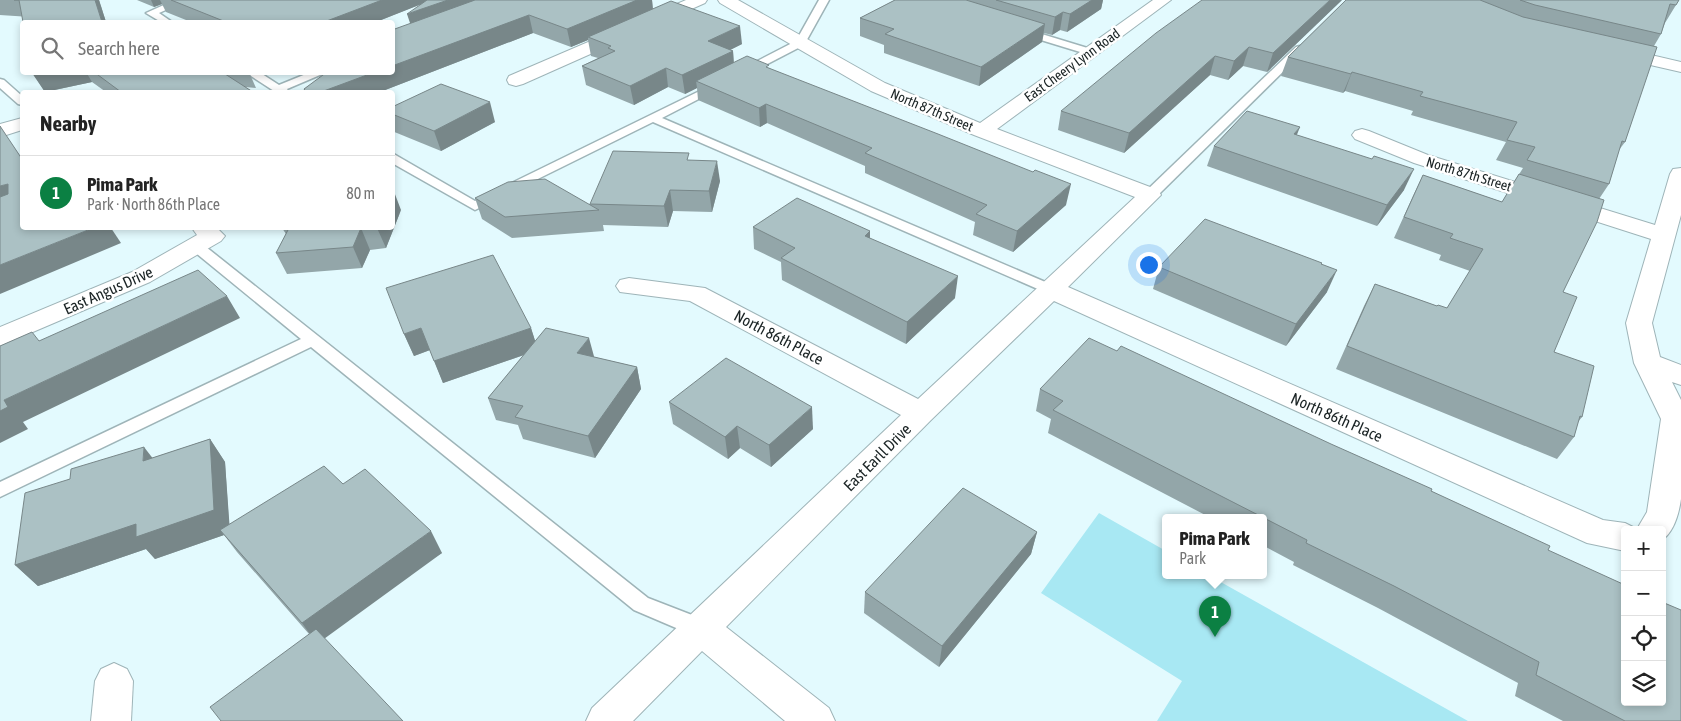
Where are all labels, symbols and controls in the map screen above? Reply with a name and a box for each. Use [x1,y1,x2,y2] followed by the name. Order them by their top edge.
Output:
[20,20,395,75] search box
[1021,25,1123,105] street label: East Cheery Lynn Road
[38,34,66,62] icon: search
[78,37,160,59] text: Search here
[888,85,976,135] street label: North 87th Street
[40,111,96,135] text: Nearby
[1424,153,1514,195] street label: North 87th Street
[87,173,157,195] text: Pima Park
[52,184,60,202] text: 1
[346,184,375,202] text: 80 m
[87,195,220,213] text: Park · North 86th Place
[1136,252,1162,278] your location
[61,262,156,319] street label: East Angus Drive
[731,306,827,368] street label: North 86th Place
[1288,389,1386,445] street label: North 86th Place
[840,420,914,494] street label: East Earll Drive
[1162,514,1267,579] popup
[1621,526,1666,706] map controls
[1621,526,1666,571] button: +
[1179,527,1250,549] text: Pima Park
[1179,549,1206,567] text: Park
[1621,571,1666,616] button: −
[1199,596,1231,637] pin: 1
[1621,616,1666,661] button: locate
[1621,661,1666,706] button: layers

